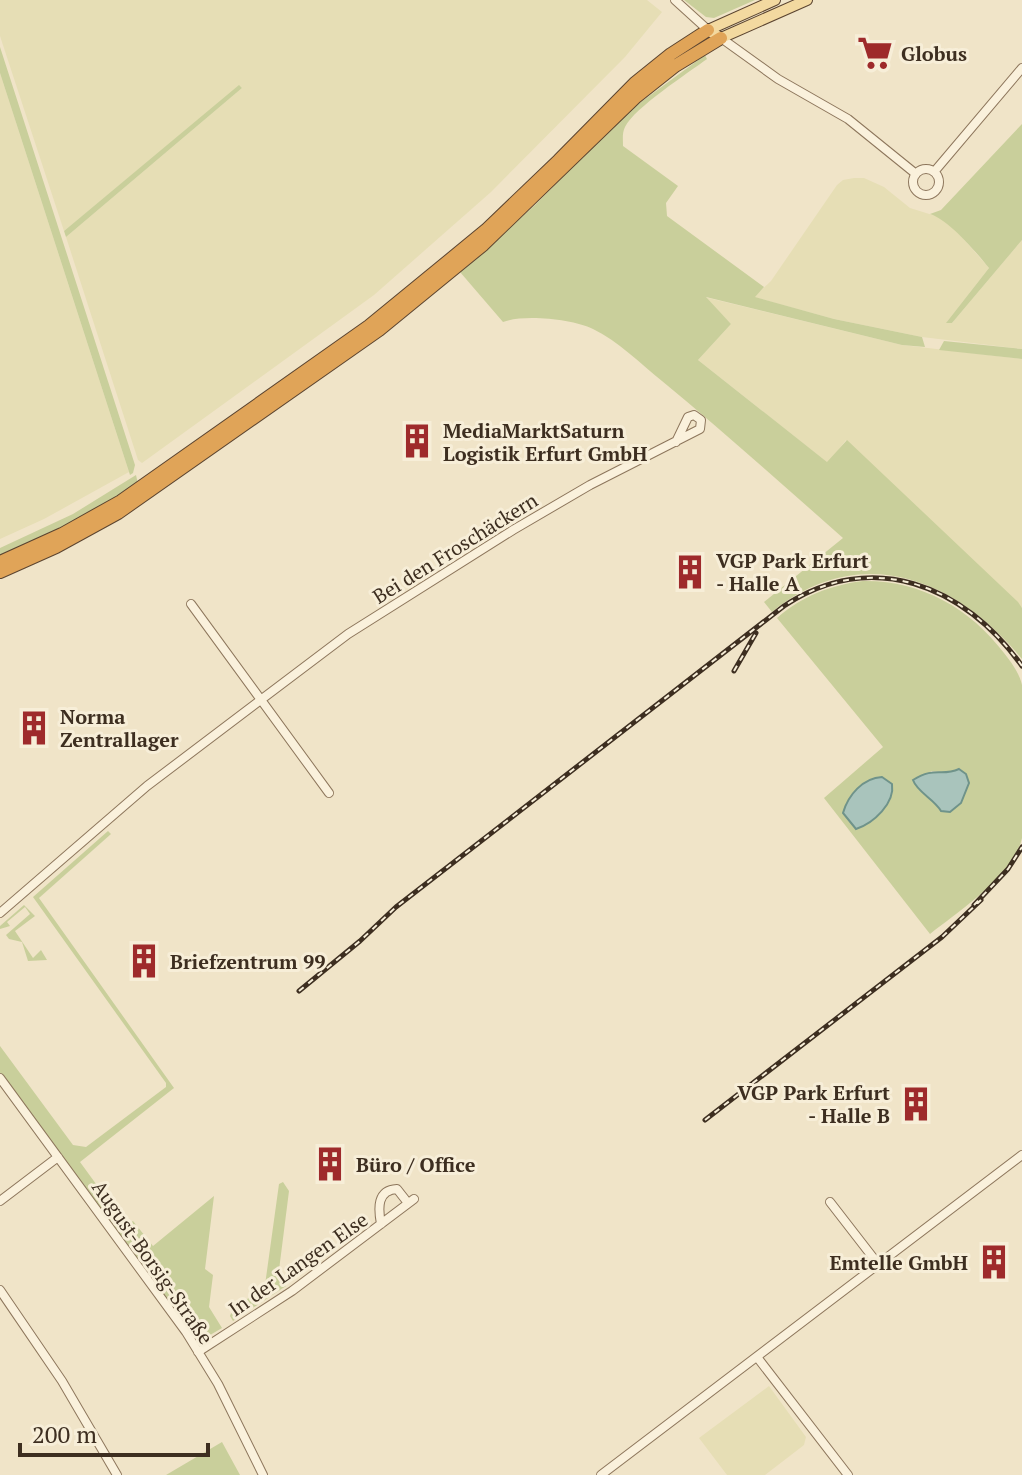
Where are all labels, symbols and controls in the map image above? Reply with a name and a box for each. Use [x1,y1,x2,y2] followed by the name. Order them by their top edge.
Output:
[856,34,894,72] supermarket icon: Globus
[901,40,967,67] place label: Globus
[443,417,647,467] place label: MediaMarktSaturn Logistik Erfurt GmbH
[398,422,436,460] building icon: MediaMarktSaturn Logistik Erfurt GmbH
[367,486,543,610] street label: Bei den Froschäckern
[716,547,869,597] place label: VGP Park Erfurt - Halle A
[671,553,709,591] building icon: VGP Park Erfurt - Halle A
[60,703,179,753] place label: Norma Zentrallager
[15,709,53,747] building icon: Norma Zentrallager
[125,942,163,980] building icon: Briefzentrum 99
[170,948,326,975] place label: Briefzentrum 99
[737,1079,890,1129] place label: VGP Park Erfurt - Halle B
[897,1085,935,1123] building icon: VGP Park Erfurt - Halle B
[311,1145,349,1183] building icon: Büro / Office
[356,1151,476,1178] place label: Büro / Office
[86,1175,220,1349] street label: August-Borsig-Straße
[223,1206,373,1322] street label: In der Langen Else
[975,1243,1013,1281] building icon: Emtelle GmbH
[830,1249,968,1276] place label: Emtelle GmbH
[20,1407,208,1457] scale bar
[32,1418,97,1450] text: 200 m

